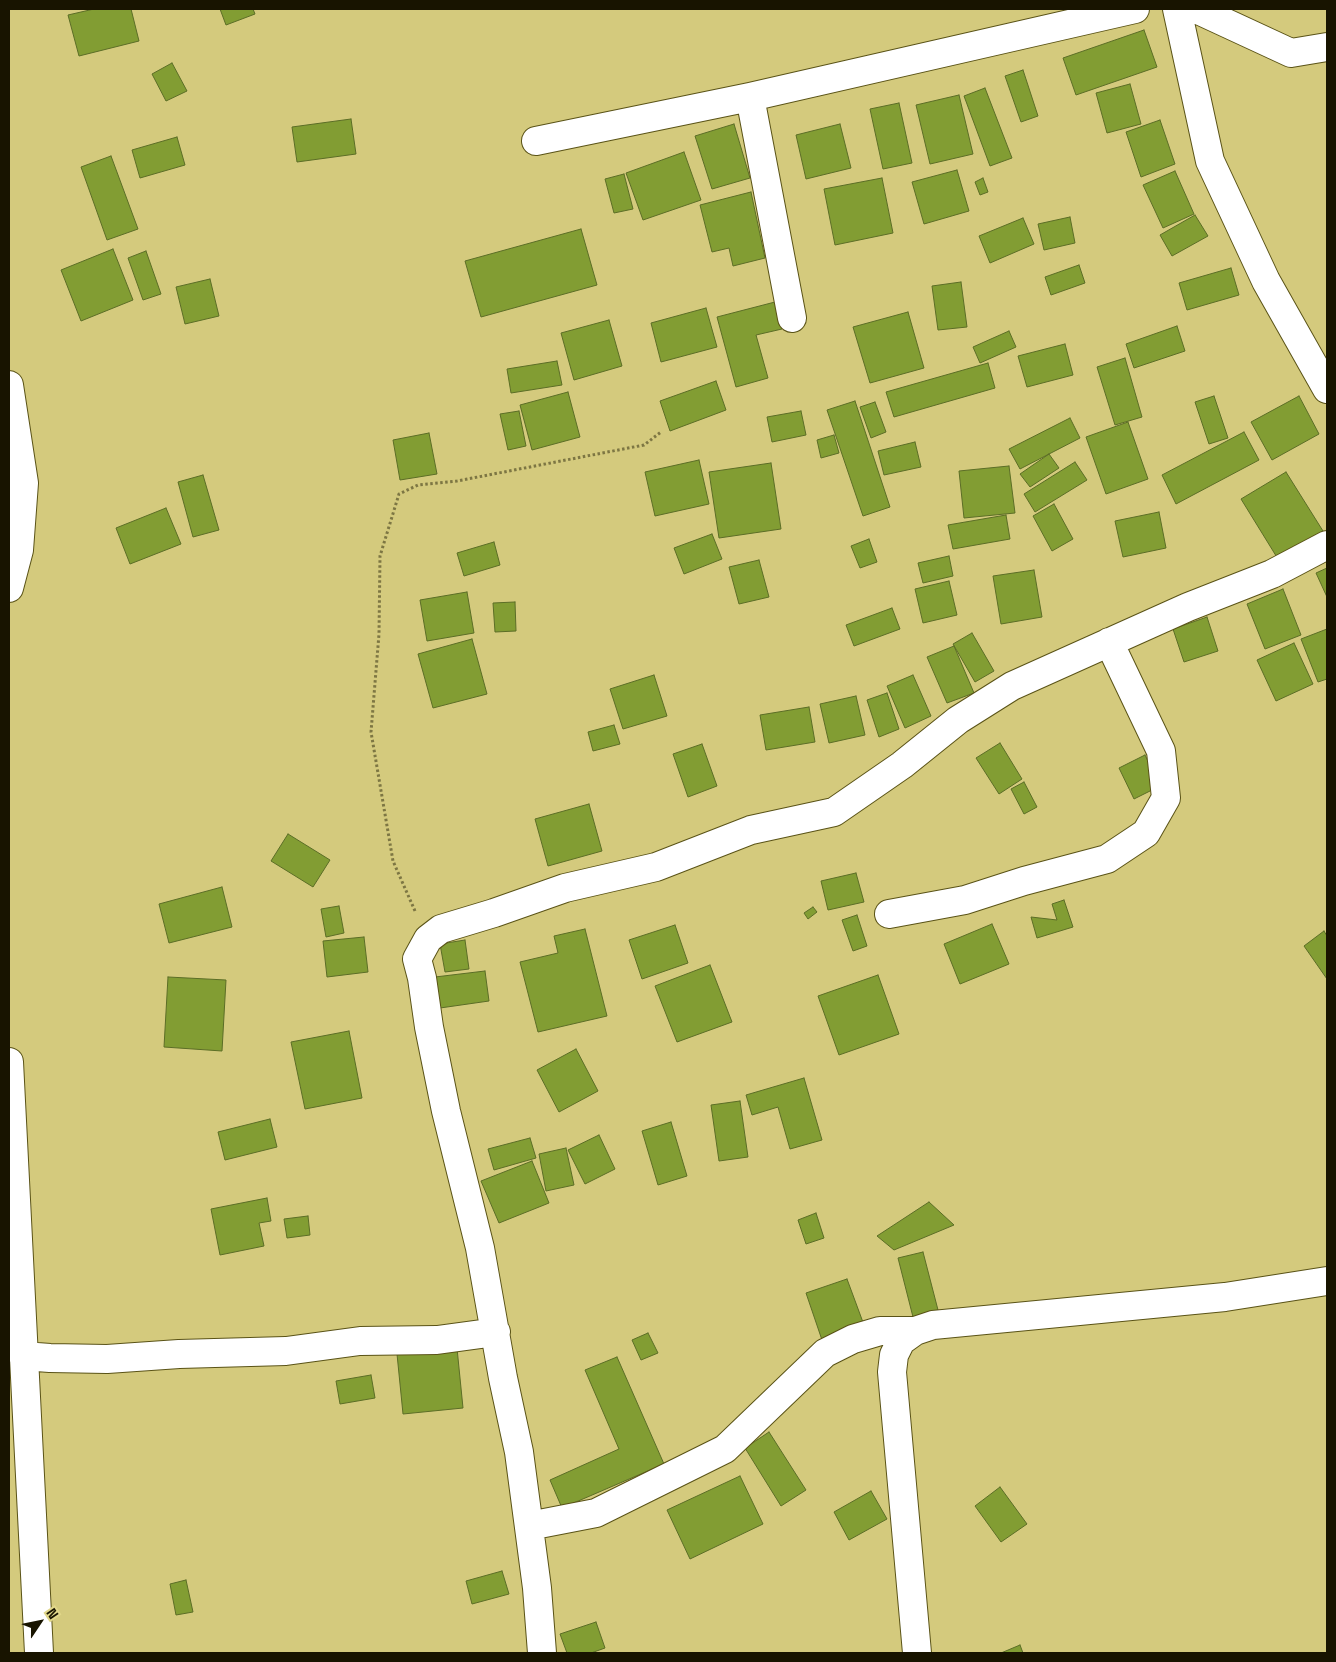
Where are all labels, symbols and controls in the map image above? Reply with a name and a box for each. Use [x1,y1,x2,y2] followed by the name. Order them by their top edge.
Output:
[15,1597,65,1647] north arrow
[42,1605,63,1623] text: N

